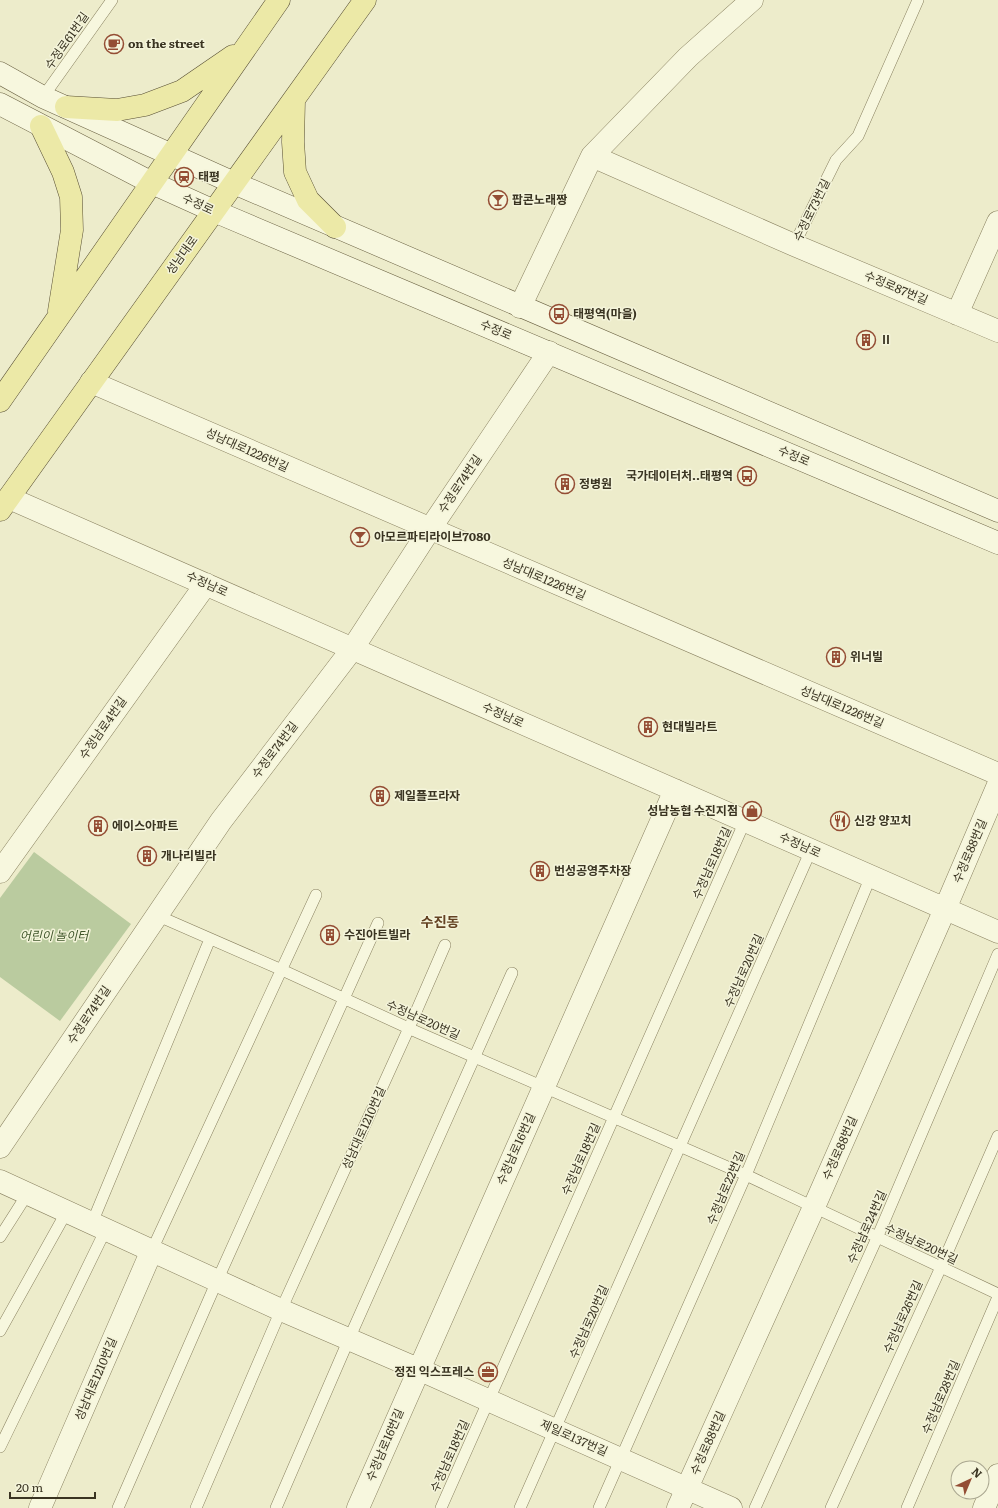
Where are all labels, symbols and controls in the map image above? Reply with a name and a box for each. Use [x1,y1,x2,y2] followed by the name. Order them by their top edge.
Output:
[40,8,93,73] street label: 수정로61번길
[103,33,125,55] cafe icon: on the street
[128,34,206,52] place label: on the street
[173,166,195,188] station icon: 태평
[198,167,220,185] place label: 태평
[788,175,834,244] street label: 수정로73번길
[180,188,217,218] street label: 수정로
[487,189,509,211] bar icon: 팝콘노래짱
[512,190,567,208] place label: 팝콘노래짱
[161,231,201,278] street label: 성남대로
[862,266,931,309] street label: 수정로87번길
[548,303,570,325] bus stop icon: 태평역(마을)
[573,304,637,322] place label: 태평역(마을)
[478,314,515,344] street label: 수정로
[855,329,877,351] building icon: Ⅱ
[880,330,892,348] place label: Ⅱ
[203,423,292,476] street label: 성남대로1226번길
[776,440,813,470] street label: 수정로
[433,451,485,516] street label: 수정로74번길
[736,465,758,487] bus stop icon: 국가데이터처..태평역
[626,466,733,484] place label: 국가데이터처..태평역
[554,473,576,495] building icon: 정병원
[579,474,612,492] place label: 정병원
[349,526,371,548] bar icon: 아모르파티라이브7080
[374,527,491,545] place label: 아모르파티라이브7080
[500,552,589,604] street label: 성남대로1226번길
[184,566,231,600] street label: 수정남로
[825,646,847,668] building icon: 위너빌
[850,647,883,665] place label: 위너빌
[798,680,887,732] street label: 성남대로1226번길
[74,692,130,762] street label: 수정남로4번길
[480,697,527,731] street label: 수정남로
[637,716,659,738] building icon: 현대빌라트
[247,717,302,782] street label: 수정로74번길
[662,717,717,735] place label: 현대빌라트
[369,785,391,807] building icon: 제일플프라자
[394,786,460,804] place label: 제일플프라자
[741,800,763,822] shop icon: 성남농협 수진지점
[647,801,738,819] place label: 성남농협 수진지점
[829,810,851,832] restaurant icon: 신강 양꼬치
[854,811,912,829] place label: 신강 양꼬치
[87,815,109,837] building icon: 에이스아파트
[112,816,178,834] place label: 에이스아파트
[947,816,991,886] street label: 수정로88번길
[687,823,735,902] street label: 수정남로18번길
[777,827,824,861] street label: 수정남로
[136,845,158,867] building icon: 개나리빌라
[161,846,216,864] place label: 개나리빌라
[529,860,551,882] building icon: 번성공영주차장
[554,861,631,879] place label: 번성공영주차장
[421,911,459,931] district label: 수진동
[319,924,341,946] building icon: 수진아트빌라
[344,925,410,943] place label: 수진아트빌라
[20,926,90,944] park label: 어린이 놀이터
[719,931,767,1010] street label: 수정남로20번길
[62,982,114,1047] street label: 수정로74번길
[384,995,463,1043] street label: 수정남로20번길
[337,1083,389,1172] street label: 성남대로1210번길
[491,1109,539,1188] street label: 수정남로16번길
[817,1113,861,1183] street label: 수정로88번길
[556,1119,604,1198] street label: 수정남로18번길
[701,1148,749,1227] street label: 수정남로22번길
[842,1187,890,1266] street label: 수정남로24번길
[882,1218,961,1268] street label: 수정남로20번길
[878,1277,926,1356] street label: 수정남로26번길
[564,1282,612,1361] street label: 수정남로20번길
[69,1334,121,1423] street label: 성남대로1210번길
[916,1357,964,1436] street label: 수정남로28번길
[477,1361,499,1383] office icon: 정진 익스프레스
[394,1362,474,1380] place label: 정진 익스프레스
[361,1405,408,1484] street label: 수정남로16번길
[685,1408,729,1478] street label: 수정로88번길
[538,1414,611,1460] street label: 제일로137번길
[425,1416,473,1495] street label: 수정남로18번길
[950,1460,990,1500] north arrow
[969,1463,987,1481] text: N
[10,1474,95,1500] scale bar
[16,1478,43,1496] text: 20 m

